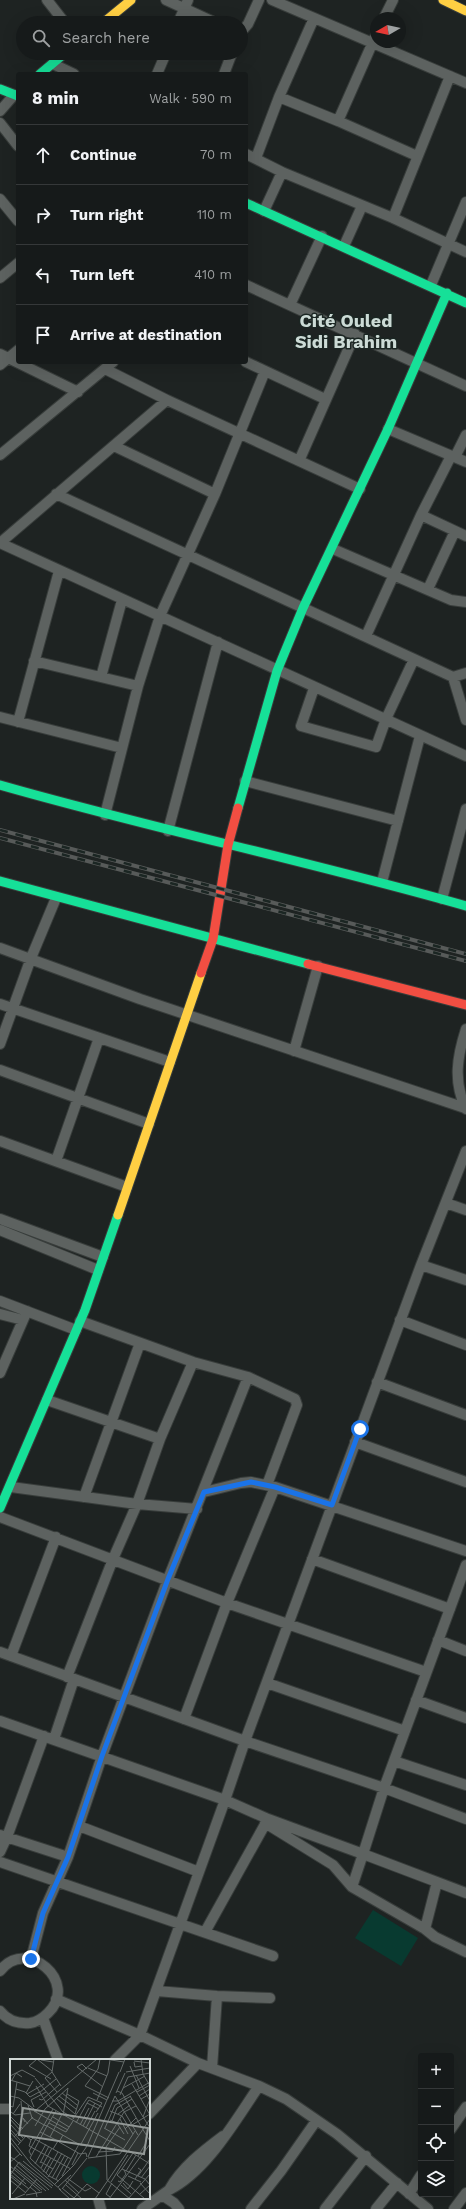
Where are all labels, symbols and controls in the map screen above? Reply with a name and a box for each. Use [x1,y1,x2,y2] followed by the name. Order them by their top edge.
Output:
[370,12,406,48] north arrow
[16,16,248,60] search box
[30,27,52,49] icon: search
[62,29,150,47] text: Search here
[32,88,79,108] text: 8 min
[149,91,232,106] text: Walk · 590 m
[32,144,54,166] icon: ahead
[70,146,137,164] text: Continue
[200,147,232,162] text: 70 m
[32,204,54,226] icon: right
[70,206,143,224] text: Turn right
[197,207,232,222] text: 110 m
[32,264,54,286] icon: left
[70,266,134,284] text: Turn left
[194,267,232,282] text: 410 m
[295,310,397,352] district label: Cité Ouled Sidi Brahim
[32,324,54,346] icon: arrive
[70,326,222,344] text: Arrive at destination
[351,1420,369,1438] route start
[22,1950,40,1968] route end
[418,2053,454,2197] map controls
[418,2053,454,2089] button: +
[10,2059,150,2199] inset map
[418,2089,454,2125] button: −
[418,2125,454,2161] button: locate
[418,2161,454,2197] button: layers

